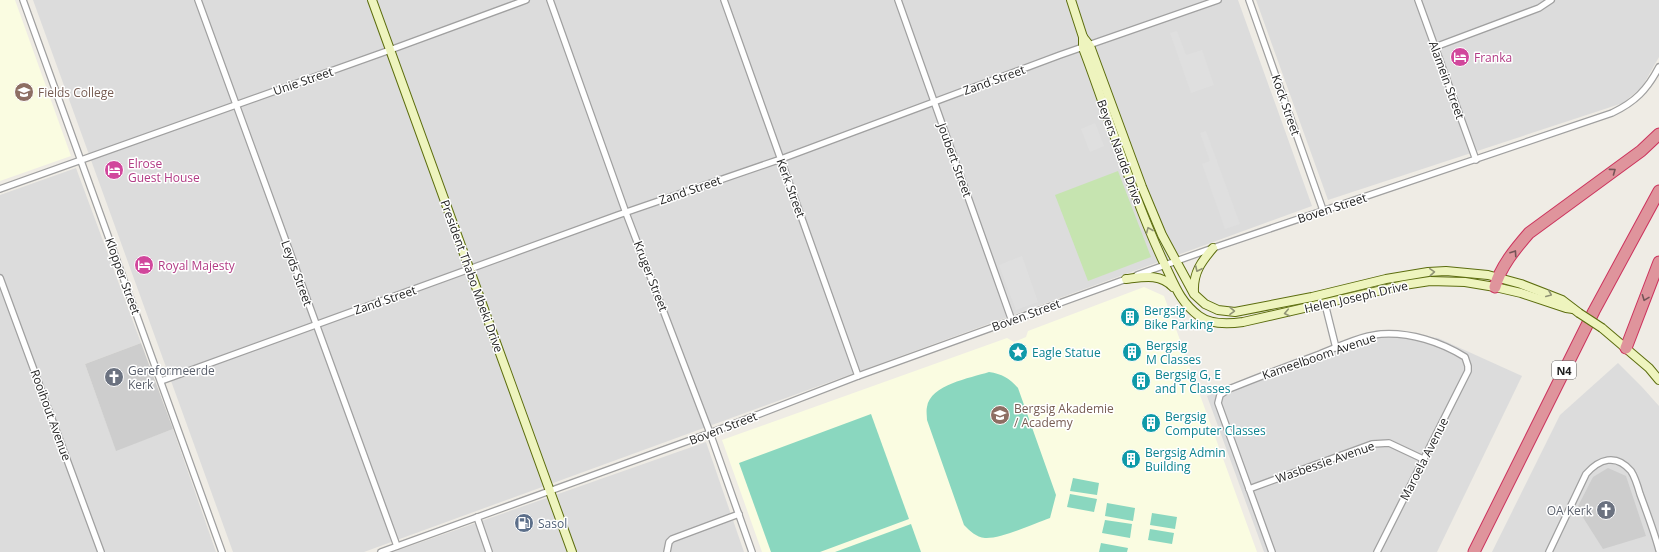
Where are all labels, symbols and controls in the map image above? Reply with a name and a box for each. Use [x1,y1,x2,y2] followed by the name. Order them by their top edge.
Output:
[1425,38,1469,122] street label: Alamein Street
[1449,46,1471,68] hotel icon: Franka
[1474,49,1512,66] place label: Franka
[961,61,1027,99] street label: Zand Street
[271,63,335,99] street label: Unie Street
[1268,72,1304,138] street label: Kock Street
[13,81,35,103] school or university icon: Fields College
[38,84,114,101] place label: Fields College
[1093,97,1147,207] street label: Beyers Naude Drive
[933,120,976,199] street label: Joubert Street
[128,155,200,186] place label: Elrose Guest House
[772,156,810,220] street label: Kerk Street
[103,159,125,181] hotel icon: Elrose Guest House
[1609,169,1616,176] one-way arrow
[657,171,723,209] street label: Zand Street
[1295,189,1369,227] street label: Boven Street
[436,197,508,355] street label: President Thabo Mbeki Drive
[1146,226,1154,234] one-way arrow
[101,235,145,317] street label: Klopper Street
[277,238,317,308] street label: Leyds Street
[630,238,672,314] street label: Kruger Street
[1509,250,1516,257] one-way arrow
[133,254,155,276] hotel icon: Royal Majesty
[158,257,236,274] place label: Royal Majesty
[1195,265,1203,272] one-way arrow
[1429,267,1435,276] one-way arrow
[1302,277,1410,317] street label: Helen Joseph Drive
[352,281,418,319] street label: Zand Street
[1545,290,1552,298] one-way arrow
[989,295,1063,335] street label: Boven Street
[1642,295,1650,302] one-way arrow
[1144,302,1213,333] place label: Bergsig Bike Parking
[1119,306,1141,328] building icon: Bergsig Bike Parking
[1229,307,1235,315] one-way arrow
[1284,308,1290,316] one-way arrow
[1260,328,1378,383] street label: Kameelboom Avenue
[1146,337,1201,368] place label: Bergsig M Classes
[1007,341,1029,363] place icon: Eagle Statue
[1121,341,1143,363] building icon: Bergsig M Classes
[1032,344,1101,361] place label: Eagle Statue
[1552,361,1576,379] road number: N4
[128,362,215,393] place label: Gereformeerde Kerk
[103,366,125,388] church icon: Gereformeerde Kerk
[1155,366,1231,397] place label: Bergsig G, E and T Classes
[27,367,75,463] street label: Rooihout Avenue
[1130,370,1152,392] building icon: Bergsig G, E and T Classes
[1014,400,1114,431] place label: Bergsig Akademie / Academy
[989,404,1011,426] school or university icon: Bergsig Akademie / Academy
[686,407,760,449] street label: Boven Street
[1165,408,1266,439] place label: Bergsig Computer Classes
[1140,412,1162,434] building icon: Bergsig Computer Classes
[1396,414,1452,503] street label: Maroela Avenue
[1273,437,1377,487] street label: Wasbessie Avenue
[1145,444,1226,475] place label: Bergsig Admin Building
[1120,448,1142,470] building icon: Bergsig Admin Building
[1595,499,1617,521] church icon: OA Kerk
[1547,502,1593,519] place label: OA Kerk
[513,512,535,534] fuel station icon: Sasol
[538,515,567,532] place label: Sasol

